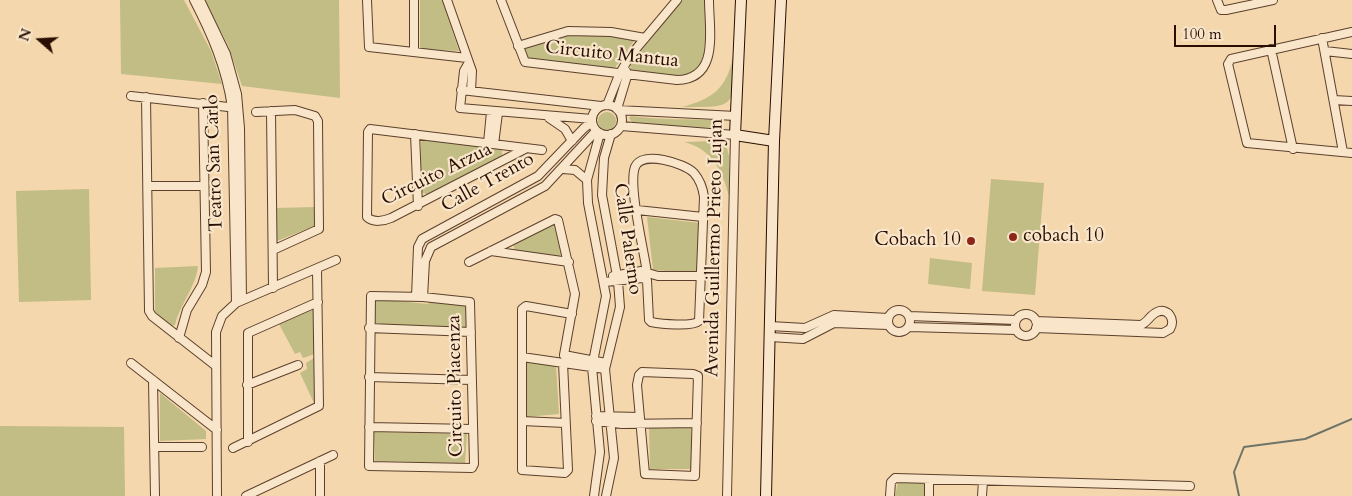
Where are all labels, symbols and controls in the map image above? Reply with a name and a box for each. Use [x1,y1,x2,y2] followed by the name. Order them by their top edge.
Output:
[15,15,65,65] north arrow
[1177,15,1280,47] scale bar
[1182,24,1222,44] text: 100 m
[14,26,36,44] text: N
[544,37,680,73] street label: Circuito Mantua
[201,94,229,232] street label: Teatro San Carlo
[701,119,729,377] street label: Avenida Guillermo Prieto Lujan
[378,138,496,212] street label: Circuito Arzua
[438,148,538,218] street label: Calle Trento
[608,182,646,296] street label: Calle Palermo
[1023,226,1104,248] place label: cobach 10
[874,230,961,252] place label: Cobach 10
[1007,231,1019,243] marker: cobach 10
[965,235,977,247] marker: Cobach 10
[443,315,469,457] street label: Circuito Piacenza

